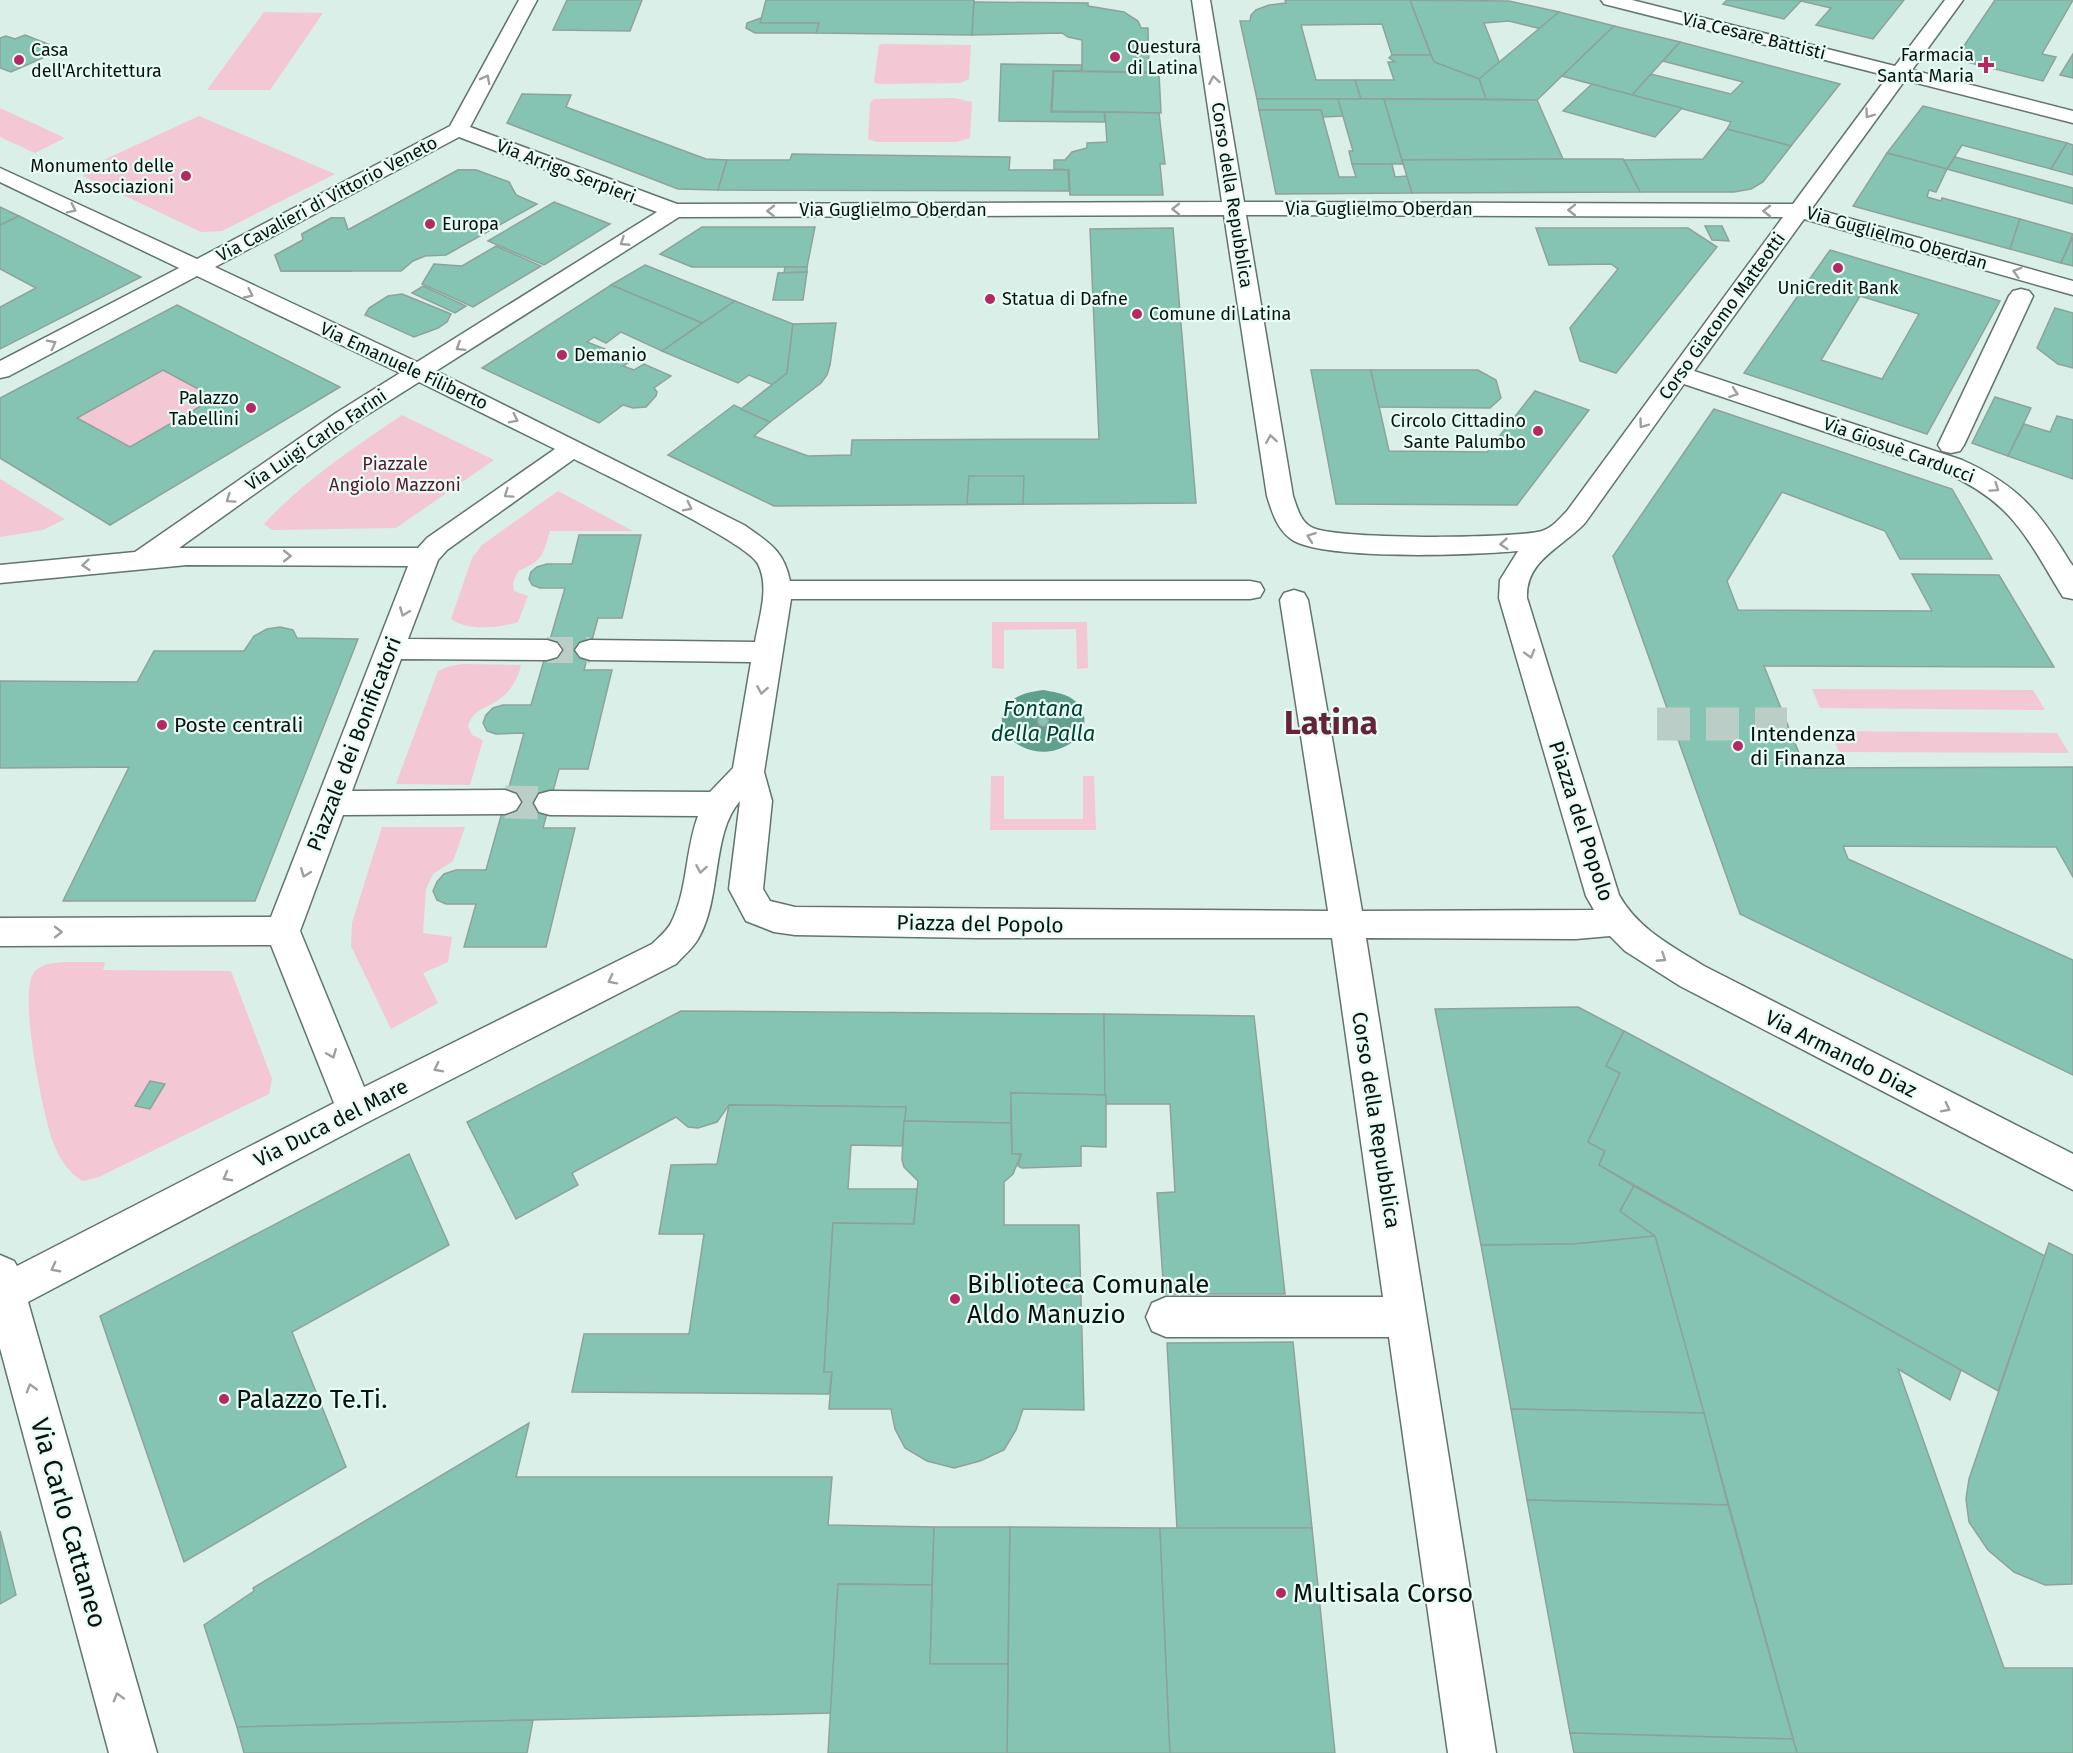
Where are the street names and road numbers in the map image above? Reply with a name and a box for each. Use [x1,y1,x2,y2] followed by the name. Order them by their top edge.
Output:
[1680,8,1828,64] street label: Via Cesare Battisti
[1206,101,1258,289] street label: Corso della Repubblica
[213,131,441,267] street label: Via Cavalieri di Vittorio Veneto
[493,134,639,208] street label: Via Arrigo Serpieri
[1285,198,1473,220] street label: Via Guglielmo Oberdan
[799,199,987,221] street label: Via Guglielmo Oberdan
[1804,202,1990,274] street label: Via Guglielmo Oberdan
[1654,228,1790,404] street label: Corso Giacomo Matteotti
[317,317,491,415] street label: Via Emanuele Filiberto
[241,385,391,495] street label: Via Luigi Carlo Farini
[1820,412,1978,488] street label: Via Giosuè Carducci
[301,633,407,855] street label: Piazzale dei Bonificatori
[1543,737,1619,905] street label: Piazza del Popolo
[896,910,1064,938] street label: Piazza del Popolo
[1761,1005,1921,1103] street label: Via Armando Diaz
[1346,1010,1406,1230] street label: Corso della Repubblica
[250,1073,412,1173] street label: Via Duca del Mare
[24,1415,113,1632] street label: Via Carlo Cattaneo

